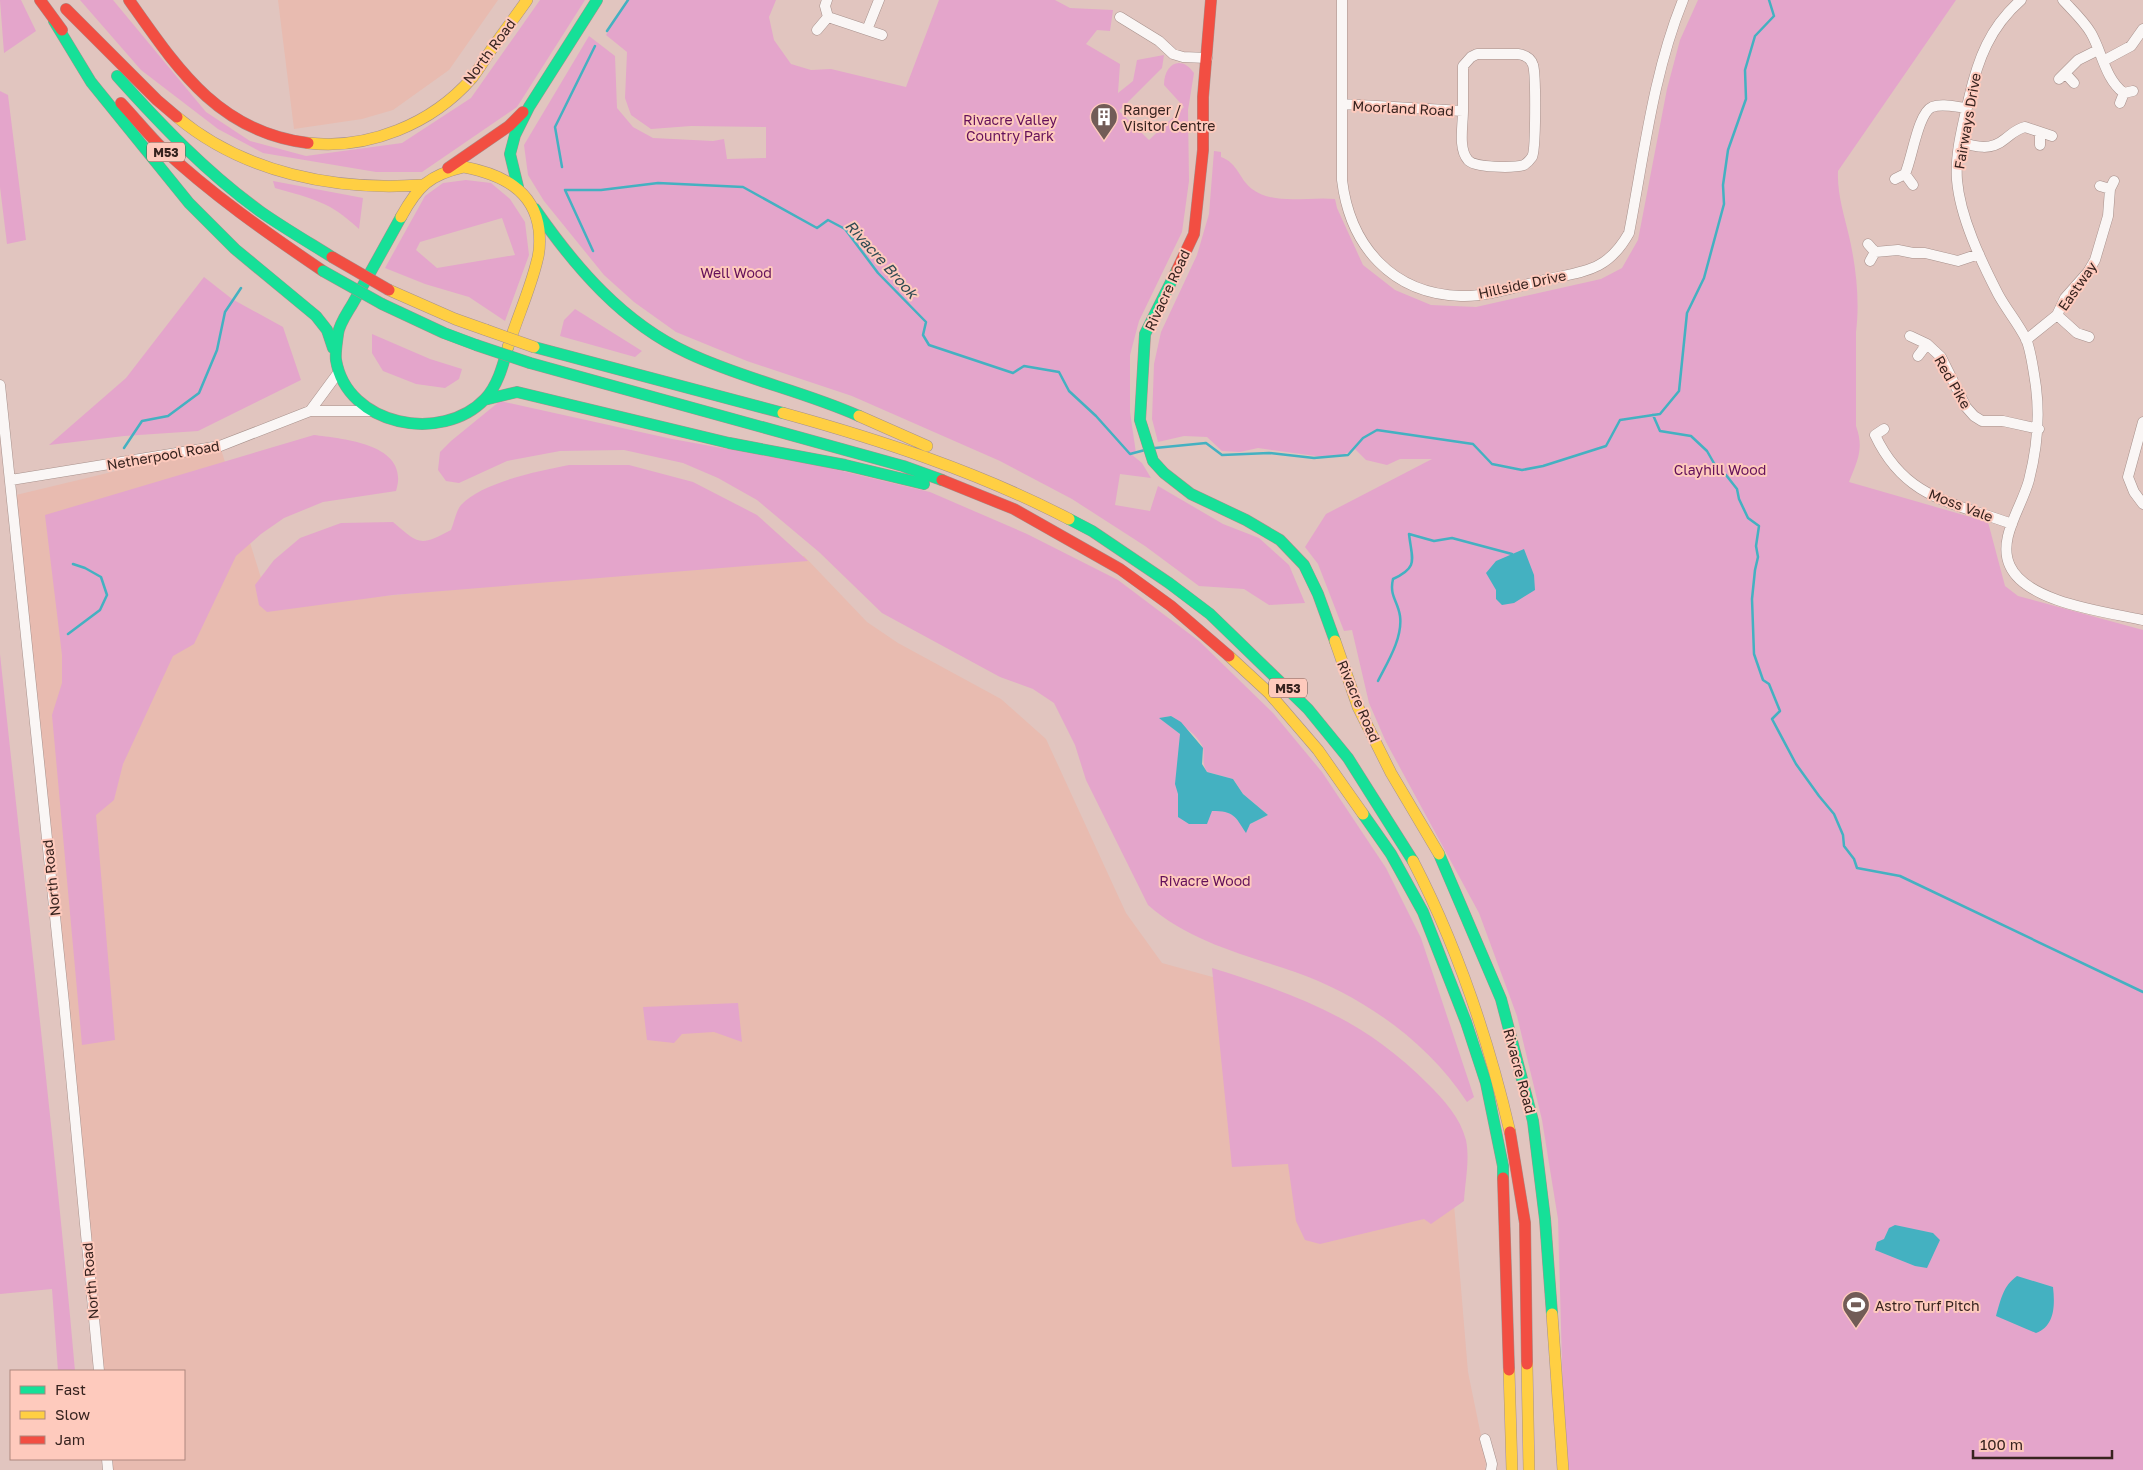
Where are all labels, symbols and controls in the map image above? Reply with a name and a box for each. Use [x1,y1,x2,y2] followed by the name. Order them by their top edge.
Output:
[459,15,519,87] street label: North Road
[1950,71,1984,171] street label: Fairways Drive
[1352,97,1454,119] street label: Moorland Road
[1123,101,1215,134] place label: Ranger / Visitor Centre
[1089,102,1119,141] building icon: Ranger / Visitor Centre
[963,111,1057,144] park label: Rivacre Valley Country Park
[147,142,185,162] road number: M53
[842,216,923,303] water label: Rivacre Brook
[1141,247,1193,333] street label: Rivacre Road
[2054,258,2100,314] street label: Eastway
[700,264,772,281] park label: Well Wood
[1476,266,1568,302] street label: Hillside Drive
[1931,353,1975,411] street label: Red Pike
[105,437,221,473] street label: Netherpool Road
[1674,461,1766,478] park label: Clayhill Wood
[1926,485,1996,525] street label: Moss Vale
[1334,657,1384,745] street label: Rivacre Road
[1269,678,1307,698] road number: M53
[39,839,63,917] street label: North Road
[1159,872,1251,889] park label: Rivacre Wood
[1500,1027,1540,1115] street label: Rivacre Road
[78,1242,102,1320] street label: North Road
[1841,1290,1871,1329] sports icon: Astro Turf Pitch
[1875,1297,1980,1314] place label: Astro Turf Pitch
[10,1370,185,1460] legend
[55,1380,86,1398] text: Fast
[55,1405,90,1423] text: Slow
[1973,1428,2112,1460] scale bar
[55,1430,85,1448] text: Jam
[1980,1435,2023,1453] text: 100 m

